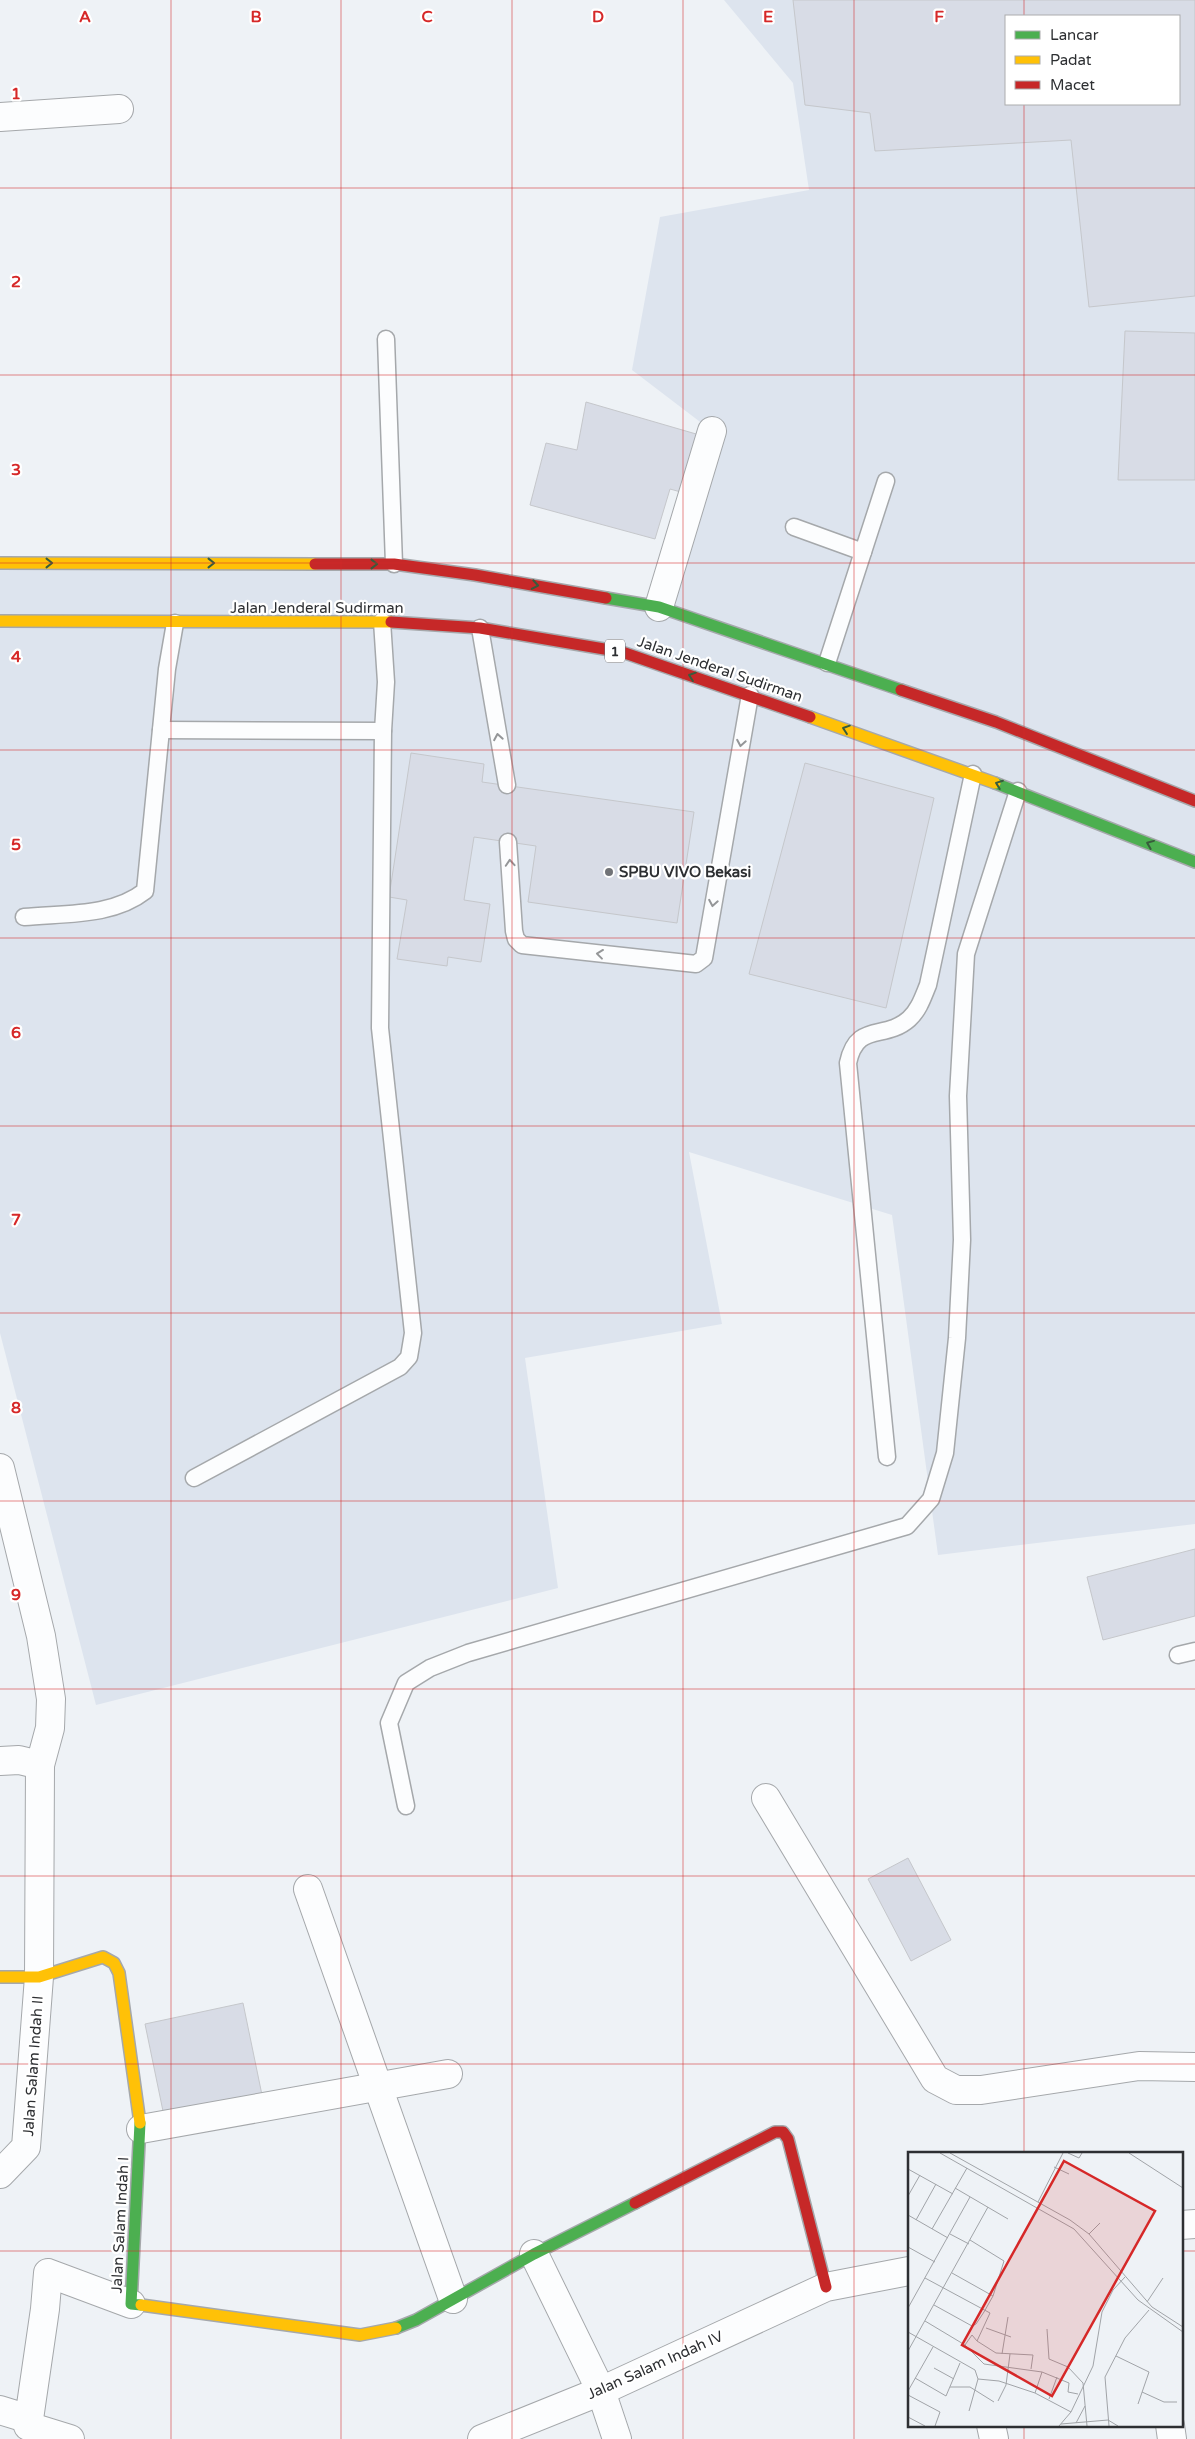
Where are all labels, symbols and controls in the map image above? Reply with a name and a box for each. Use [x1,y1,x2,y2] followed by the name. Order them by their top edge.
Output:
[79,7,91,27] text: A
[250,7,262,27] text: B
[421,7,433,27] text: C
[592,7,604,27] text: D
[763,7,773,27] text: E
[934,7,944,27] text: F
[1005,15,1180,105] legend
[1050,26,1099,44] text: Lancar
[1050,51,1092,69] text: Padat
[1050,76,1095,94] text: Macet
[11,84,21,104] text: 1
[11,272,21,292] text: 2
[11,460,21,480] text: 3
[45,558,53,568] one-way arrow
[208,558,215,568] one-way arrow
[370,559,378,569] one-way arrow
[530,580,539,590] one-way arrow
[230,599,404,617] street label: Jalan Jenderal Sudirman
[635,632,805,706] street label: Jalan Jenderal Sudirman
[605,640,625,662] road number: 1
[11,647,21,667] text: 4
[689,671,697,681] one-way arrow
[842,725,851,735] one-way arrow
[494,733,504,742] one-way arrow
[737,739,747,747] one-way arrow
[995,779,1004,790] one-way arrow
[11,835,21,855] text: 5
[1146,840,1155,850] one-way arrow
[504,859,515,867] one-way arrow
[619,863,751,881] place label: SPBU VIVO Bekasi
[603,866,615,878] marker: SPBU VIVO Bekasi
[709,899,719,907] one-way arrow
[595,949,603,960] one-way arrow
[11,1023,21,1043] text: 6
[11,1210,21,1230] text: 7
[11,1398,21,1418] text: 8
[11,1585,21,1605] text: 9
[19,1995,47,2137] street label: Jalan Salam Indah II
[908,2152,1182,2426] inset map
[107,2156,133,2294] street label: Jalan Salam Indah I
[584,2327,726,2403] street label: Jalan Salam Indah IV

